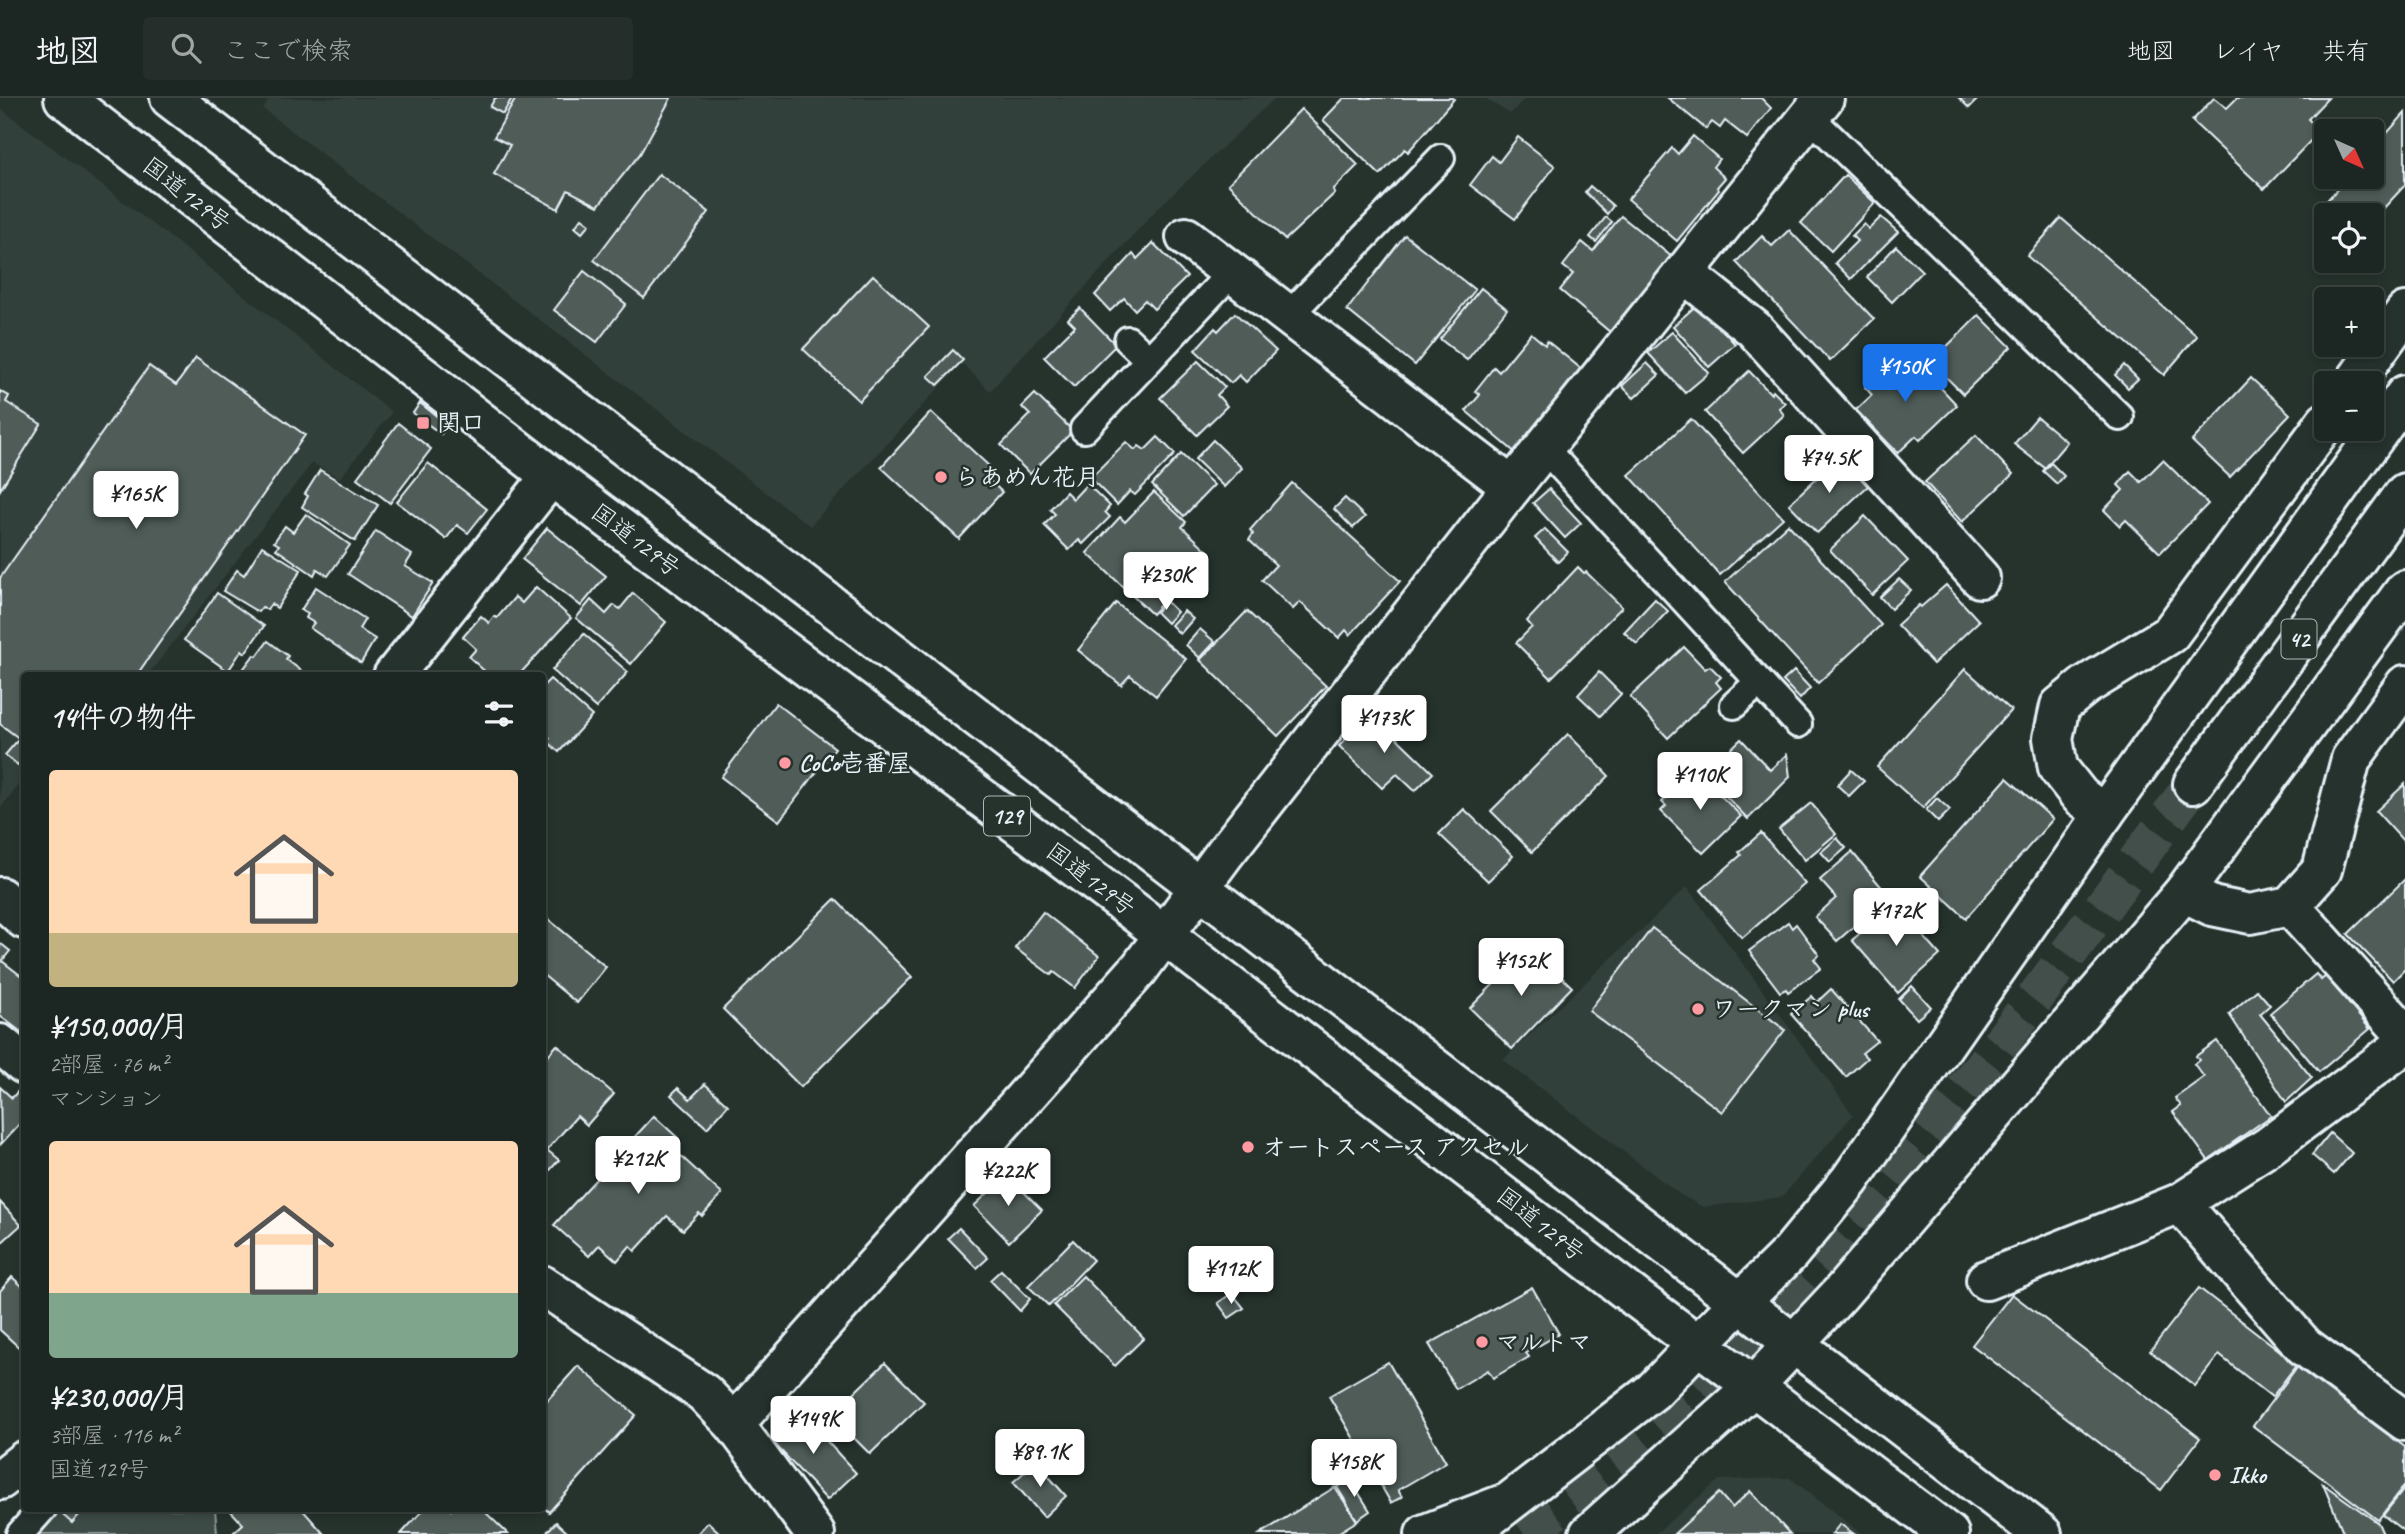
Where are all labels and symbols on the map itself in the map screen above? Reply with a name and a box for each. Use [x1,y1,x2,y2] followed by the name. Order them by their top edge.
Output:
[2314,119,2384,189] north arrow
[137,150,237,238] street label: 国道129号
[1856,344,1954,404] pin: ¥150K
[437,408,485,438] place label: 関口
[415,415,431,431] marker: 関口
[1772,436,1886,495] pin: ¥74.5K
[955,462,1099,492] place label: らあめん花月
[933,469,949,485] marker: らあめん花月
[87,472,185,531] pin: ¥165K
[585,497,687,583] street label: 国道129号
[1117,552,1215,612] pin: ¥230K
[2282,620,2316,659] road number: 42
[1335,696,1433,755] pin: ¥173K
[799,748,912,778] place label: CoCo壱番屋
[1651,752,1749,812] pin: ¥110K
[777,755,793,771] marker: CoCo壱番屋
[984,796,1030,836] road number: 129
[1040,836,1142,922] street label: 国道129号
[1847,888,1945,948] pin: ¥172K
[1472,939,1570,998] pin: ¥152K
[1712,994,1871,1024] place label: ワークマン plus
[1690,1001,1706,1017] marker: ワークマン plus
[1262,1132,1530,1162] place label: オートスペース アクセル
[589,1136,687,1196] pin: ¥212K
[1240,1139,1256,1155] marker: オートスペース アクセル
[959,1148,1057,1208] pin: ¥222K
[1491,1180,1591,1268] street label: 国道129号
[1182,1246,1280,1306] pin: ¥112K
[1496,1327,1592,1357] place label: マルトマ
[1474,1334,1490,1350] marker: マルトマ
[764,1396,862,1456] pin: ¥149K
[983,1430,1097,1489] pin: ¥89.1K
[1305,1440,1403,1499] pin: ¥158K
[2229,1460,2268,1490] place label: Ikko
[2207,1467,2223,1483] marker: Ikko

